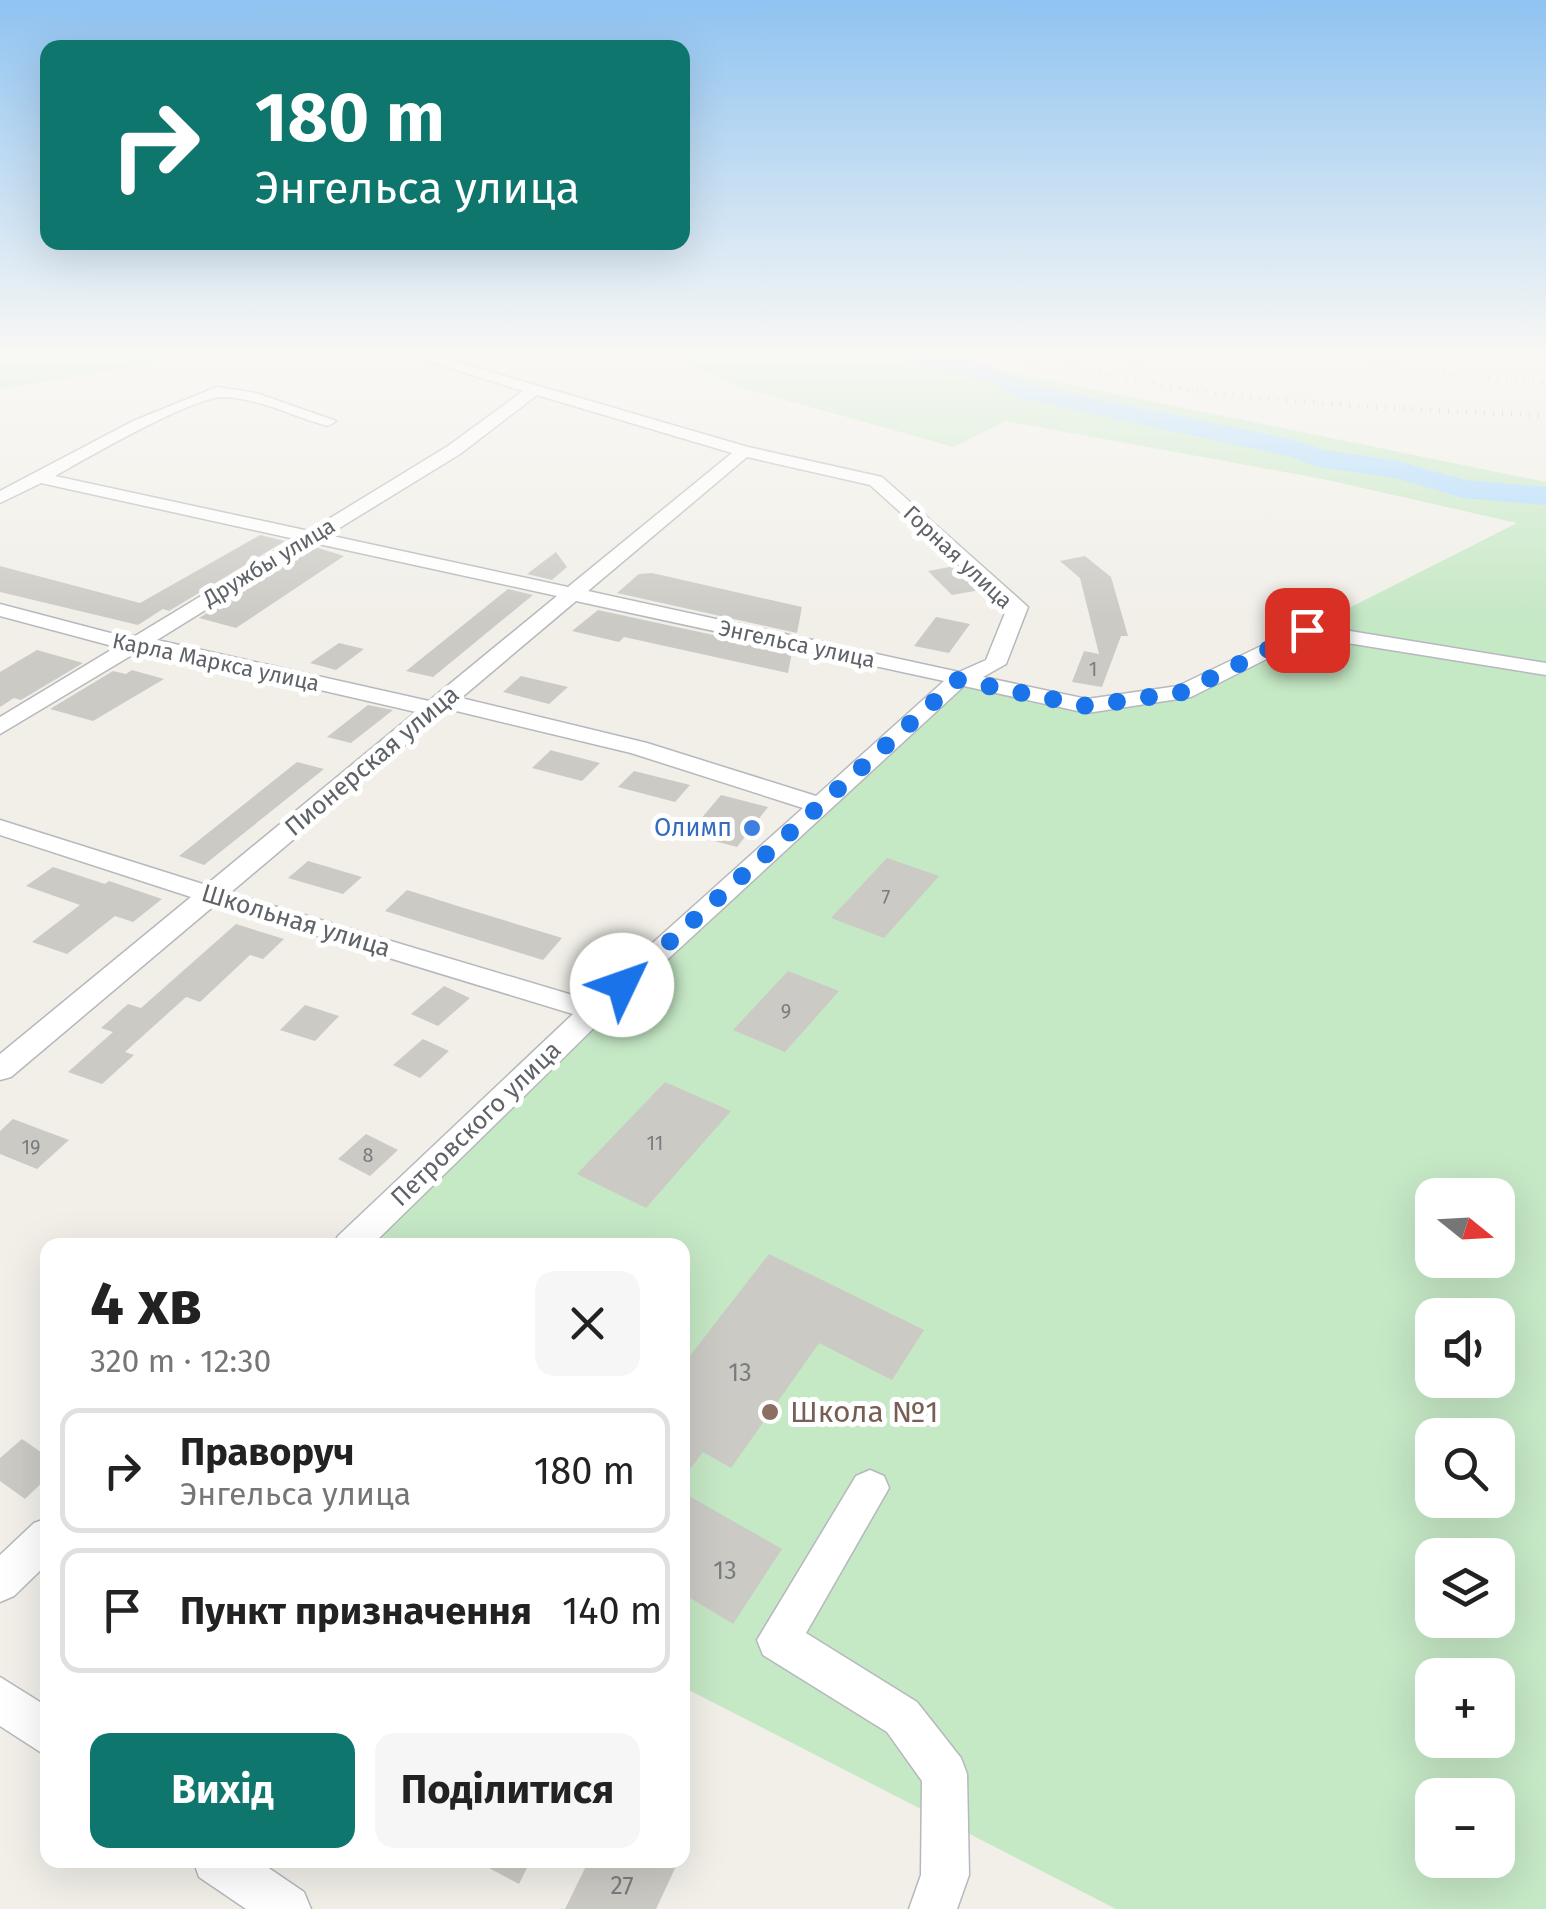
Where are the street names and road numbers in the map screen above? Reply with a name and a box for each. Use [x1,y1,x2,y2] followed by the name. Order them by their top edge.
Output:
[898,500,1018,614] street label: Горная улица
[197,512,340,612] street label: Дружбы улица
[716,614,878,674] street label: Энгельса улица
[110,627,322,697] street label: Карла Маркса улица
[279,679,465,843] street label: Пионерская улица
[198,878,394,964] street label: Школьная улица
[385,1035,567,1213] street label: Петровского улица

